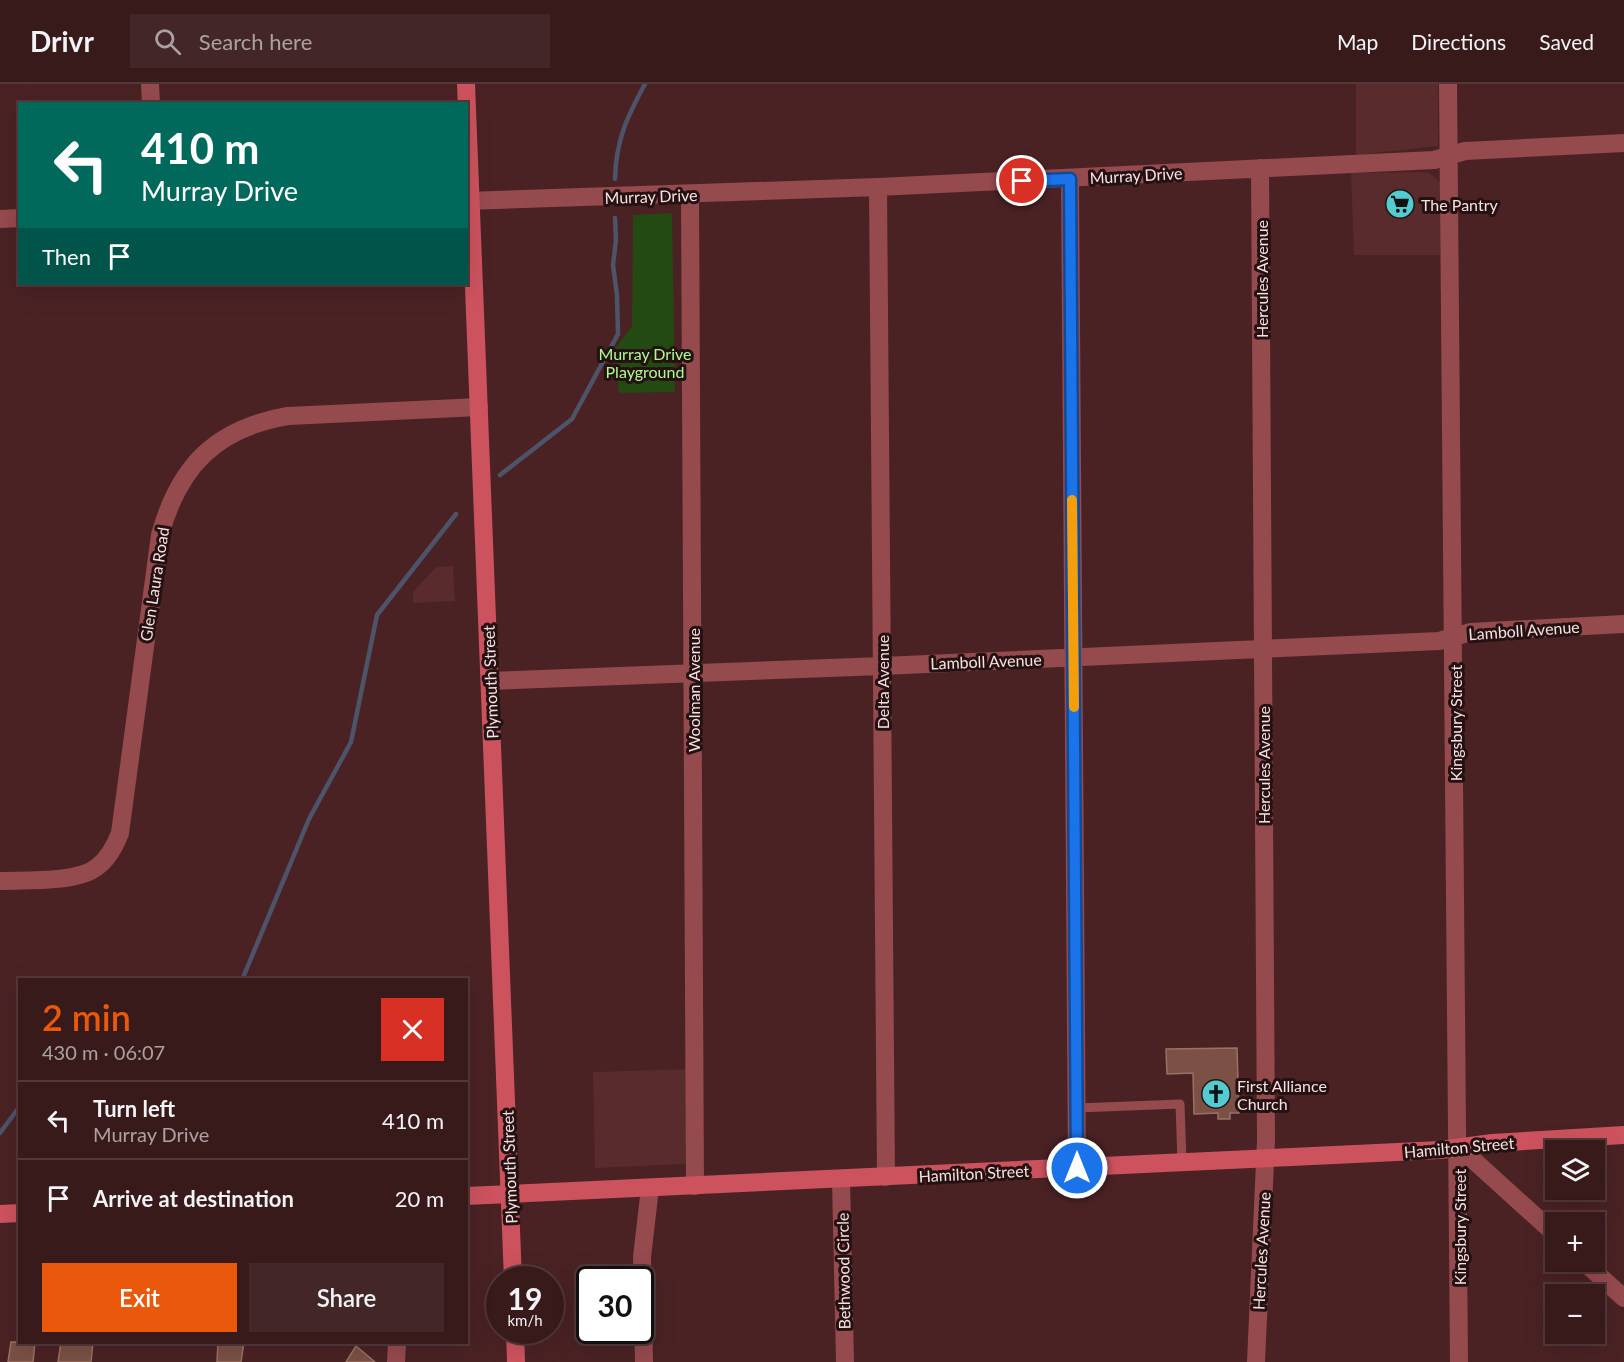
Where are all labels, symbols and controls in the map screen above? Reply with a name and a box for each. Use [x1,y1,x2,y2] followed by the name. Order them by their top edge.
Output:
[130,14,550,68] search box
[30,24,94,58] text: Drivr
[151,25,184,58] icon: search
[199,28,312,55] text: Search here
[1337,29,1378,54] text: Map
[1411,29,1506,54] text: Directions
[1539,29,1594,54] text: Saved
[141,123,259,173] text: 410 m
[42,126,120,204] icon: left
[996,155,1047,206] pin
[1089,163,1183,187] street label: Murray Drive
[1005,164,1038,197] icon: arrive
[141,174,298,207] text: Murray Drive
[604,185,698,207] street label: Murray Drive
[1384,188,1416,220] supermarket icon: The Pantry
[1421,195,1498,214] place label: The Pantry
[1252,220,1271,338] street label: Hercules Avenue
[103,240,136,273] icon: arrive
[42,243,91,270] text: Then
[598,344,692,381] park label: Murray Drive Playground
[136,526,172,642] street label: Glen Laura Road
[1468,617,1580,643] street label: Lamboll Avenue
[479,625,501,739] street label: Plymouth Street
[684,628,703,752] street label: Woolman Avenue
[873,635,892,729] street label: Delta Avenue
[930,650,1042,672] street label: Lamboll Avenue
[1446,665,1465,781] street label: Kingsbury Street
[1254,706,1273,824] street label: Hercules Avenue
[42,995,131,1039] text: 2 min
[381,998,444,1061] button: close
[42,1040,165,1064] text: 430 m · 06:07
[1237,1076,1327,1113] place label: First Alliance Church
[1200,1078,1232,1110] church icon: First Alliance Church
[93,1095,175,1122] text: Turn left
[42,1104,75,1137] icon: left
[382,1107,444,1134] text: 410 m
[498,1110,520,1224] street label: Plymouth Street
[93,1122,209,1146] text: Murray Drive
[1403,1133,1515,1161] street label: Hamilton Street
[1045,1136,1109,1200] position arrow
[1545,1140,1605,1344] map controls
[1545,1140,1605,1200] button: layers
[918,1161,1030,1185] street label: Hamilton Street
[1450,1169,1469,1285] street label: Kingsbury Street
[42,1182,75,1215] icon: arrive
[93,1185,294,1212] text: Arrive at destination
[395,1185,444,1212] text: 20 m
[1248,1192,1274,1310] street label: Hercules Avenue
[832,1212,854,1330] street label: Bethwood Circle
[1545,1212,1605,1272] button: +
[42,1263,237,1332] button: Exit
[249,1263,444,1332] button: Share
[576,1266,654,1344] speed limit sign: 30
[508,1280,542,1316] text: 19
[1545,1284,1605,1344] button: −
[507,1311,543,1329] text: km/h

